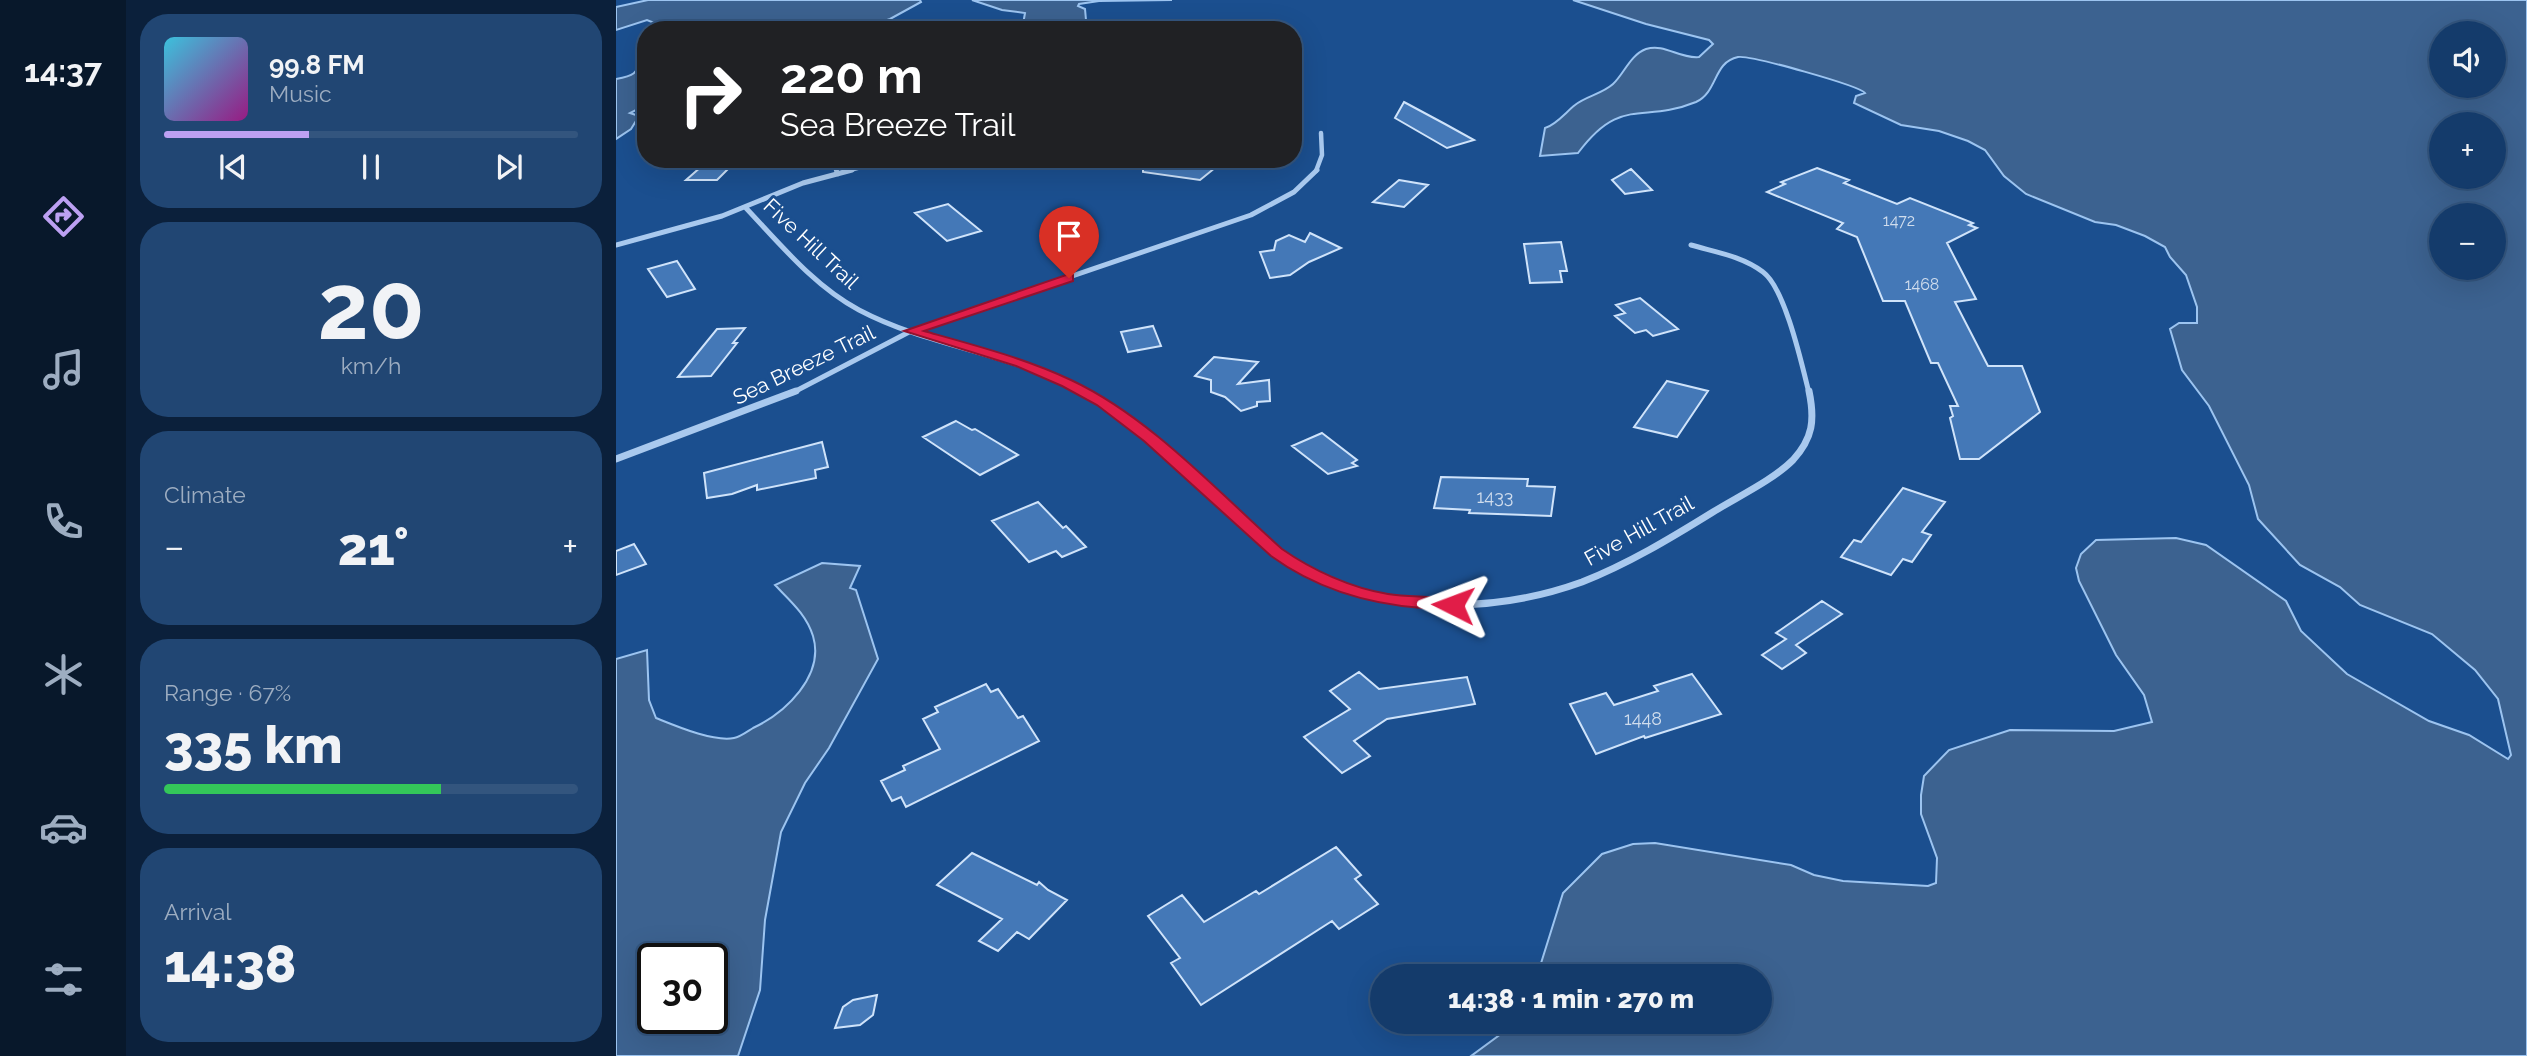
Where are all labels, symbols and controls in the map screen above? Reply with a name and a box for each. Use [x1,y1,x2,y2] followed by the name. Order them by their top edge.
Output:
[2429,21,2506,280] map controls
[2429,21,2506,98] button: sound
[780,47,923,104] text: 220 m
[665,49,756,140] icon: right
[269,50,365,80] text: 99.8 FM
[24,52,102,89] text: 14:37
[269,80,332,107] text: Music
[780,106,1016,143] text: Sea Breeze Trail
[2429,112,2506,189] button: +
[214,148,252,186] icon: previous
[352,148,390,186] icon: pause
[490,148,528,186] icon: next
[39,192,88,241] icon: directions
[759,193,864,294] street label: Five Hill Trail
[2429,203,2506,280] button: −
[1039,206,1099,278] pin
[1883,211,1915,230] house number: 1472
[1050,217,1088,255] icon: arrive
[317,253,425,360] text: 20
[1905,275,1939,294] house number: 1468
[729,319,879,410] street label: Sea Breeze Trail
[39,345,88,394] icon: music
[341,352,401,379] text: km/h
[164,481,246,508] text: Climate
[1477,486,1513,507] house number: 1433
[1580,490,1698,571] street label: Five Hill Trail
[39,497,88,546] icon: phone
[338,516,409,577] text: 21°
[164,524,184,569] text: −
[562,524,578,569] text: +
[1416,568,1490,642] position arrow
[39,650,88,699] icon: climate
[164,679,291,706] text: Range · 67%
[1624,708,1662,729] house number: 1448
[164,714,343,775] text: 335 km
[39,803,88,852] icon: car
[164,898,231,925] text: Arrival
[164,933,296,994] text: 14:38
[637,943,728,1034] speed limit sign: 30
[39,955,88,1004] icon: filters
[1448,984,1694,1014] text: 14:38 · 1 min · 270 m

